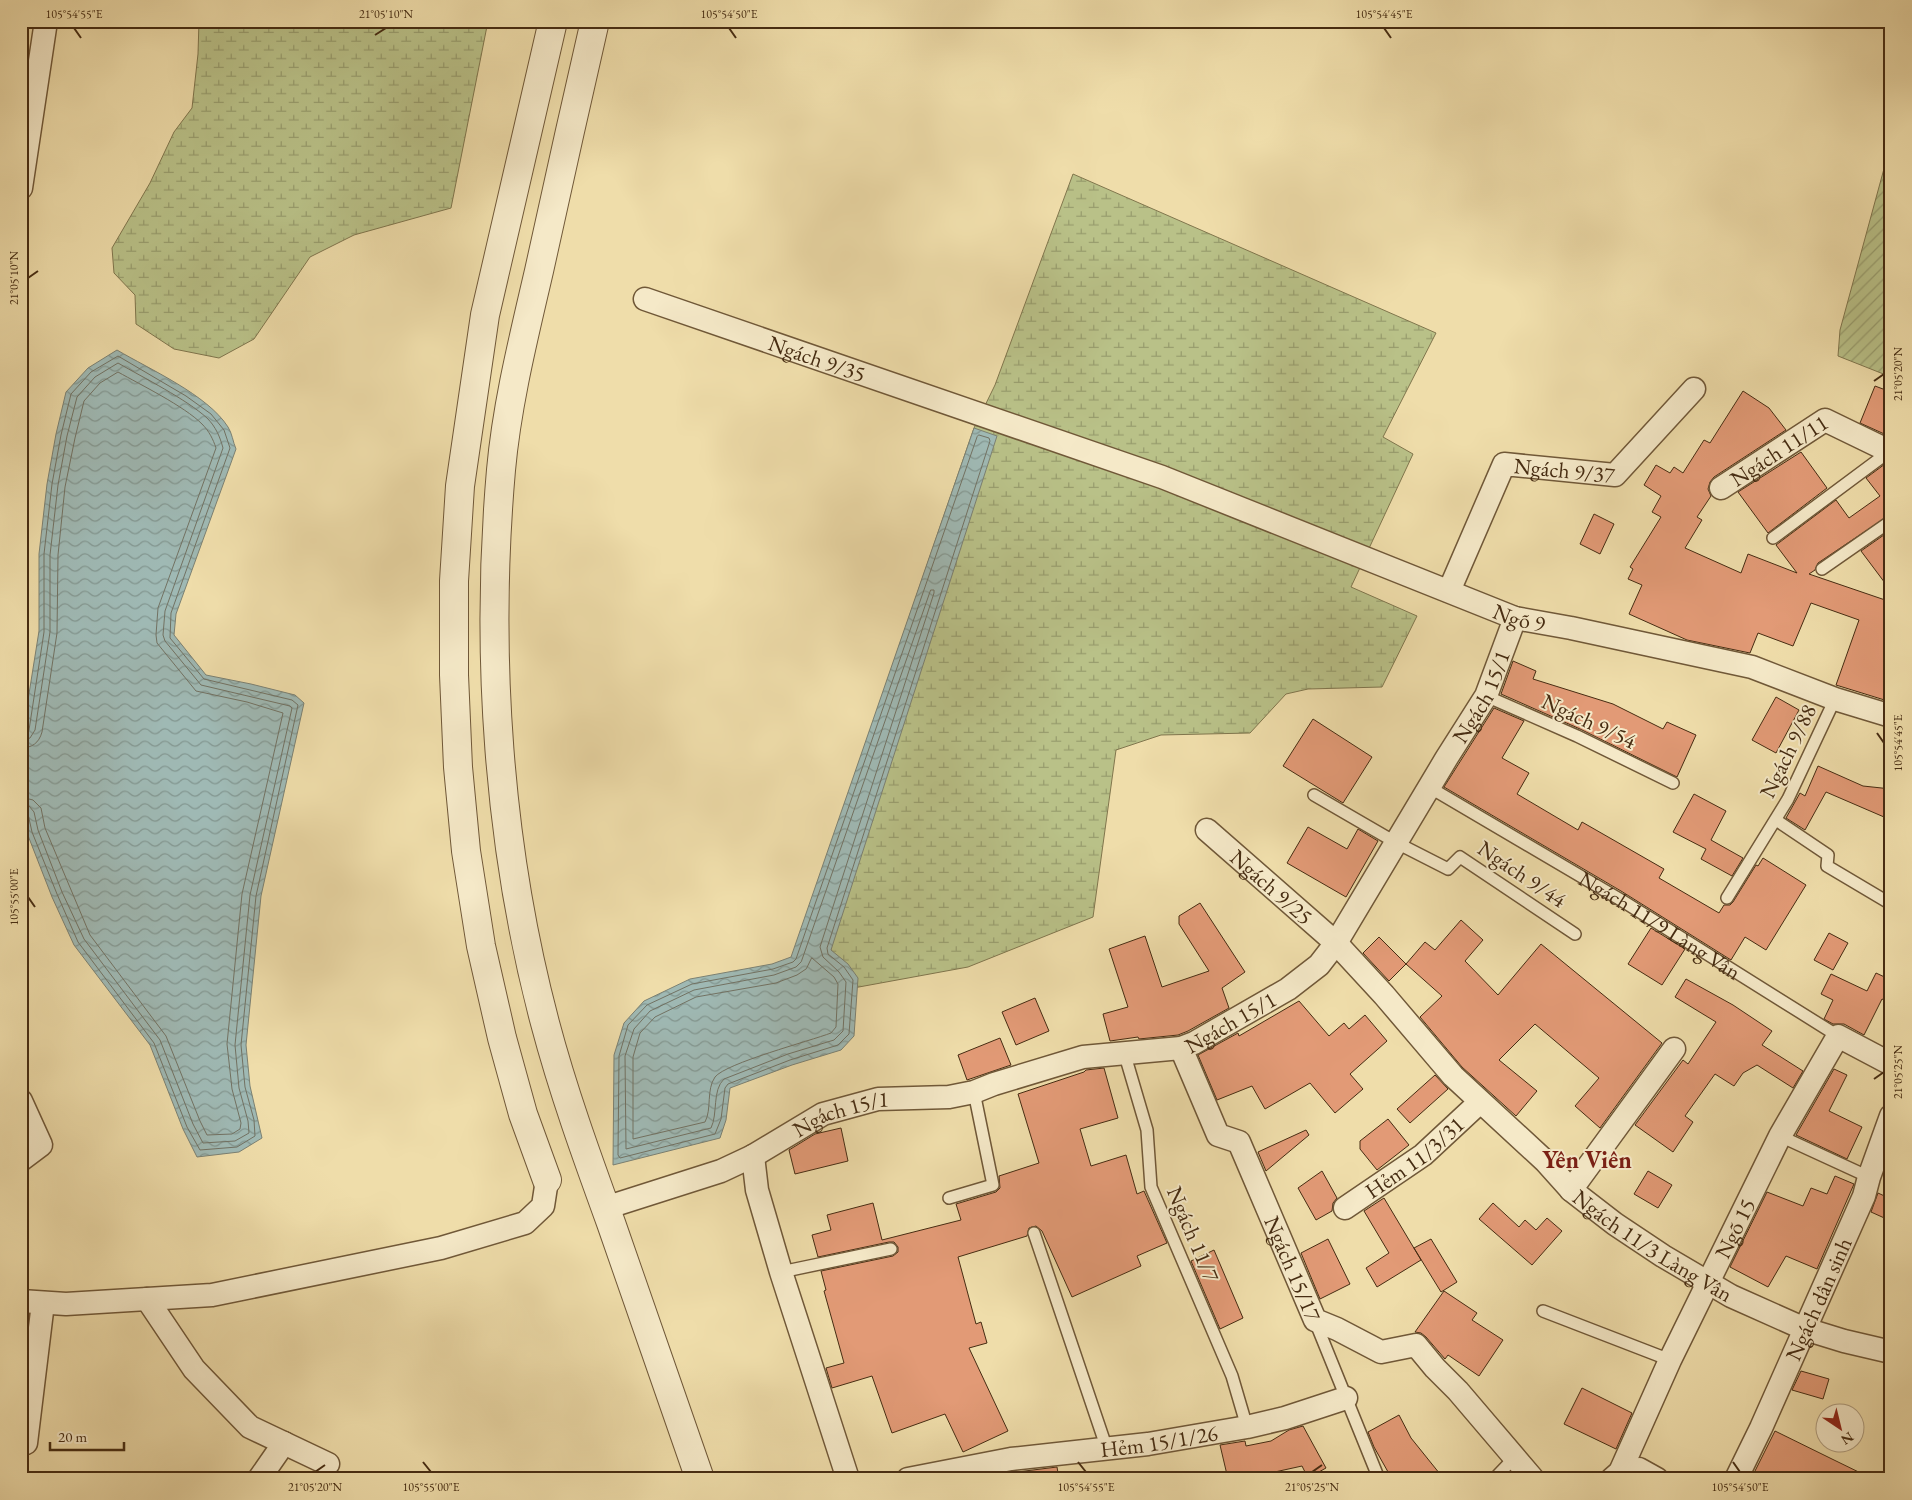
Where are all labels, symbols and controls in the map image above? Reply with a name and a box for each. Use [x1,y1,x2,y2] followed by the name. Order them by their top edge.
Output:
[46,6,103,22] text: 105°54'55"E
[359,6,413,22] text: 21°05'10"N
[701,6,758,22] text: 105°54'50"E
[1356,6,1413,22] text: 105°54'45"E
[6,251,22,305] text: 21°05'10"N
[765,328,870,388] street label: Ngách 9/35
[1890,347,1906,401] text: 21°05'20"N
[1724,408,1833,493] street label: Ngách 11/11
[1513,451,1616,489] street label: Ngách 9/37
[1489,596,1548,638] street label: Ngõ 9
[1445,646,1516,749] street label: Ngách 15/1
[1537,687,1641,756] street label: Ngách 9/54
[1753,699,1823,803] street label: Ngách 9/88
[1890,714,1906,771] text: 105°54'45"E
[1472,834,1572,914] street label: Ngách 9/44
[1224,842,1319,931] street label: Ngách 9/25
[1573,864,1747,986] street label: Ngách 11/9 Làng Vân
[6,868,22,925] text: 105°55'00"E
[1179,984,1281,1060] street label: Ngách 15/1
[1890,1045,1906,1099] text: 21°05'25"N
[787,1084,889,1144] street label: Ngách 15/1
[1359,1110,1470,1205] street label: Hẻm 11/3/31
[1542,1144,1632,1175] district label: Yên Viên
[1160,1182,1226,1287] street label: Ngách 11/7
[1567,1182,1738,1309] street label: Ngách 11/3 Làng Vân
[1708,1193,1762,1263] street label: Ngõ 15
[1258,1211,1328,1326] street label: Ngách 15/17
[1778,1233,1858,1365] street label: Ngách dân sinh
[1814,1402,1864,1452] north arrow
[1099,1418,1220,1464] street label: Hẻm 15/1/26
[50,1420,124,1452] scale bar
[58,1427,87,1446] text: 20 m
[1837,1428,1857,1450] text: N
[288,1479,342,1495] text: 21°05'20"N
[403,1479,460,1495] text: 105°55'00"E
[1058,1479,1115,1495] text: 105°54'55"E
[1285,1479,1339,1495] text: 21°05'25"N
[1712,1479,1769,1495] text: 105°54'50"E

